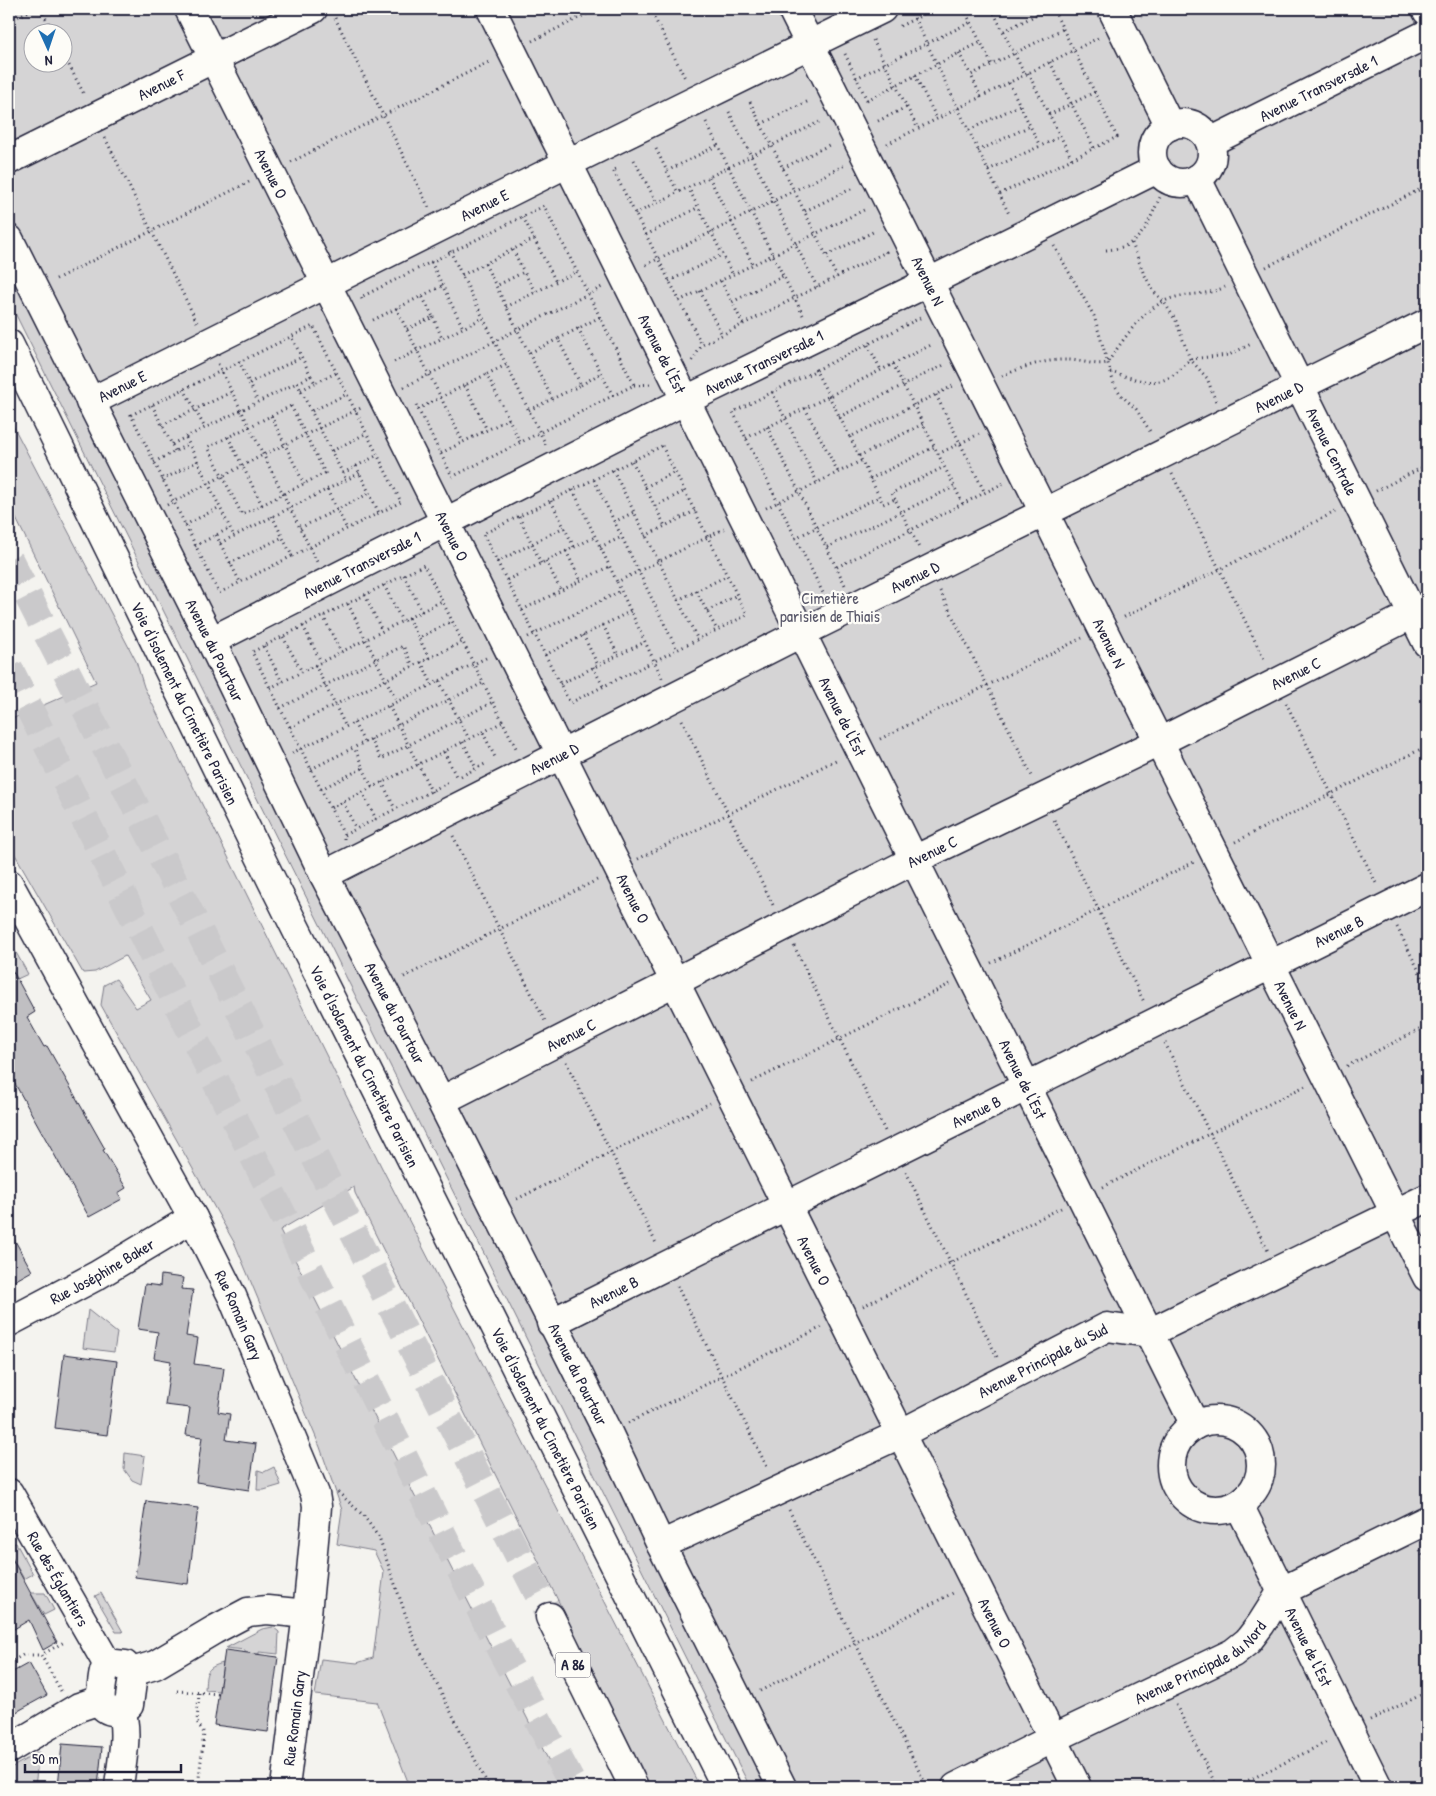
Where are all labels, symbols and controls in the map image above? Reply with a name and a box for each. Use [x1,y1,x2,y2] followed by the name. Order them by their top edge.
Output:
[22,22,72,72] north arrow
[1256,49,1381,127] street label: Avenue Transversale 1
[44,52,53,71] text: N
[134,63,190,105] street label: Avenue F
[249,145,293,202] street label: Avenue O
[457,183,512,226] street label: Avenue E
[906,252,950,309] street label: Avenue N
[633,310,692,398] street label: Avenue de l'Est
[701,324,827,400] street label: Avenue Transversale 1
[94,365,150,407] street label: Avenue E
[1251,375,1307,418] street label: Avenue D
[1301,404,1363,500] street label: Avenue Centrale
[430,507,474,565] street label: Avenue O
[299,525,424,604] street label: Avenue Transversale 1
[887,555,943,598] street label: Avenue D
[780,587,880,627] park label: Cimetière parisien de Thiais
[181,595,250,705] street label: Avenue du Pourtour
[126,598,244,808] street label: Voie d'Isolement du Cimetière Parisien
[1088,614,1131,671] street label: Avenue N
[1267,651,1325,695] street label: Avenue C
[814,673,872,760] street label: Avenue de l'Est
[526,737,583,780] street label: Avenue D
[903,830,961,873] street label: Avenue C
[611,870,655,927] street label: Avenue O
[1310,909,1367,952] street label: Avenue B
[360,958,431,1068] street label: Avenue du Pourtour
[305,961,425,1171] street label: Voie d'Isolement du Cimetière Parisien
[1269,977,1312,1034] street label: Avenue N
[542,1013,600,1057] street label: Avenue C
[994,1036,1052,1123] street label: Avenue de l'Est
[948,1090,1005,1133] street label: Avenue B
[792,1232,836,1289] street label: Avenue O
[46,1233,158,1309] street label: Rue Joséphine Baker
[210,1266,269,1364] street label: Rue Romain Gary
[585,1270,642,1313] street label: Avenue B
[974,1318,1111,1403] street label: Avenue Principale du Sud
[543,1319,613,1429] street label: Avenue du Pourtour
[486,1323,606,1533] street label: Voie d'Isolement du Cimetière Parisien
[22,1527,94,1630] street label: Rue des Églantiers
[973,1594,1017,1652] street label: Avenue O
[1280,1603,1338,1691] street label: Avenue de l'Est
[1131,1616,1271,1709] street label: Avenue Principale du Nord
[556,1652,590,1678] road number: A 86
[277,1669,311,1767] street label: Rue Romain Gary
[25,1741,181,1773] scale bar
[32,1748,59,1769] text: 50 m

